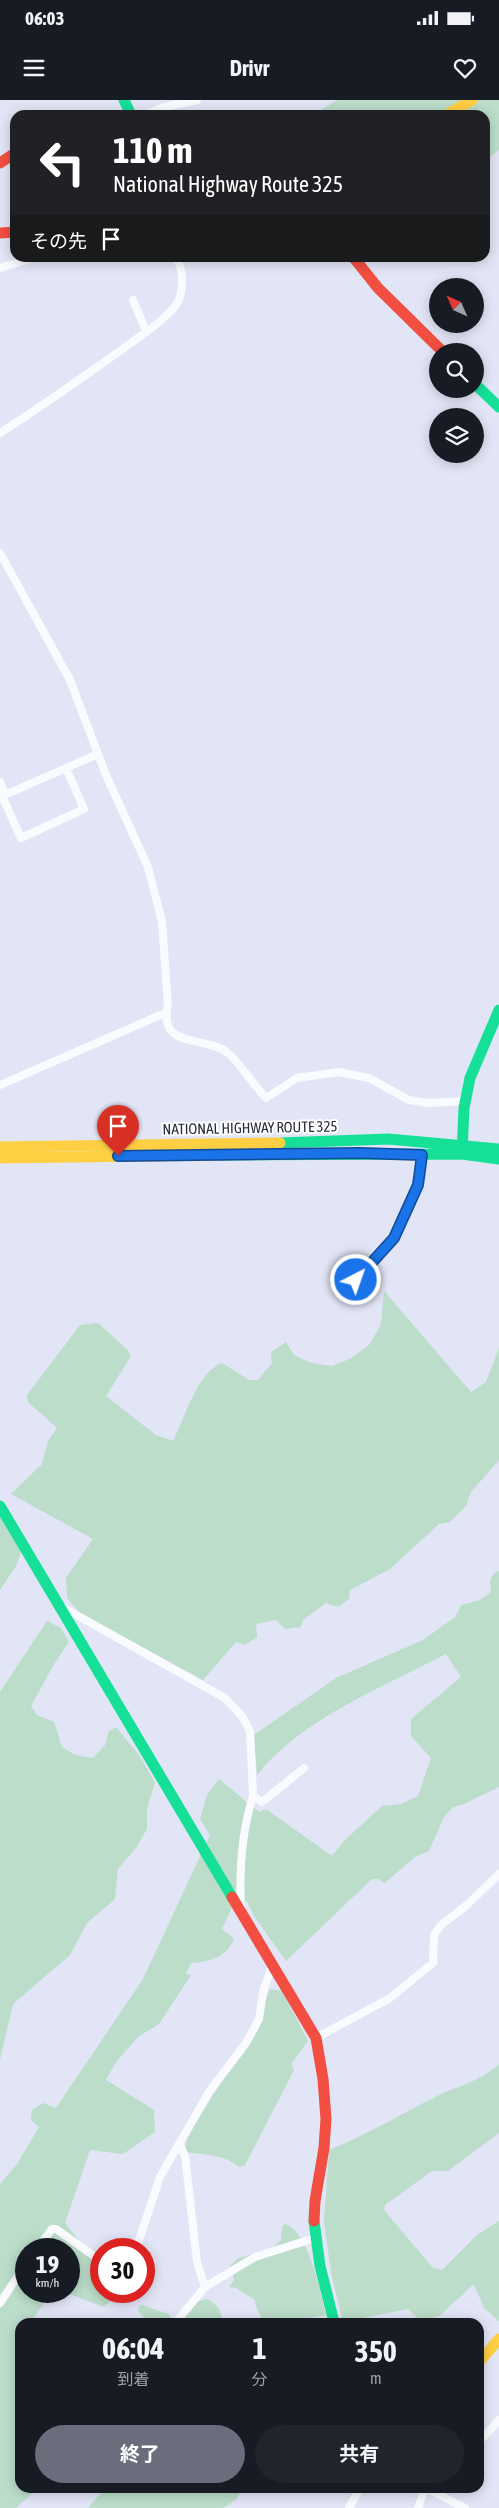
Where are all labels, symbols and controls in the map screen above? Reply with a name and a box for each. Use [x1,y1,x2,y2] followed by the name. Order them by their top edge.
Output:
[25,7,64,29] text: 06:03
[20,54,48,82] icon: menu
[451,54,479,82] icon: heart
[230,55,269,81] text: Drivr
[30,130,95,195] icon: left
[113,130,192,170] text: 110 m
[113,171,343,197] text: National Highway Route 325
[97,225,125,253] icon: arrive
[30,230,87,252] text: その先
[429,278,484,332] north arrow
[429,278,484,463] map controls
[429,343,484,398] button: search
[429,408,484,463] button: layers
[97,1105,139,1156] pin
[104,1112,132,1140] icon: arrive
[162,1117,338,1138] street label: NATIONAL HIGHWAY ROUTE 325
[329,1253,381,1305] position arrow
[90,2238,155,2303] speed limit sign: 30
[36,2250,59,2278] text: 19
[36,2276,59,2290] text: km/h
[102,2331,164,2365] text: 06:04
[252,2331,267,2365] text: 1
[355,2334,397,2368] text: 350
[370,2369,382,2387] text: m
[117,2370,149,2388] text: 到着
[252,2370,268,2388] text: 分
[35,2425,245,2483] button: 終了
[255,2425,464,2483] button: 共有

